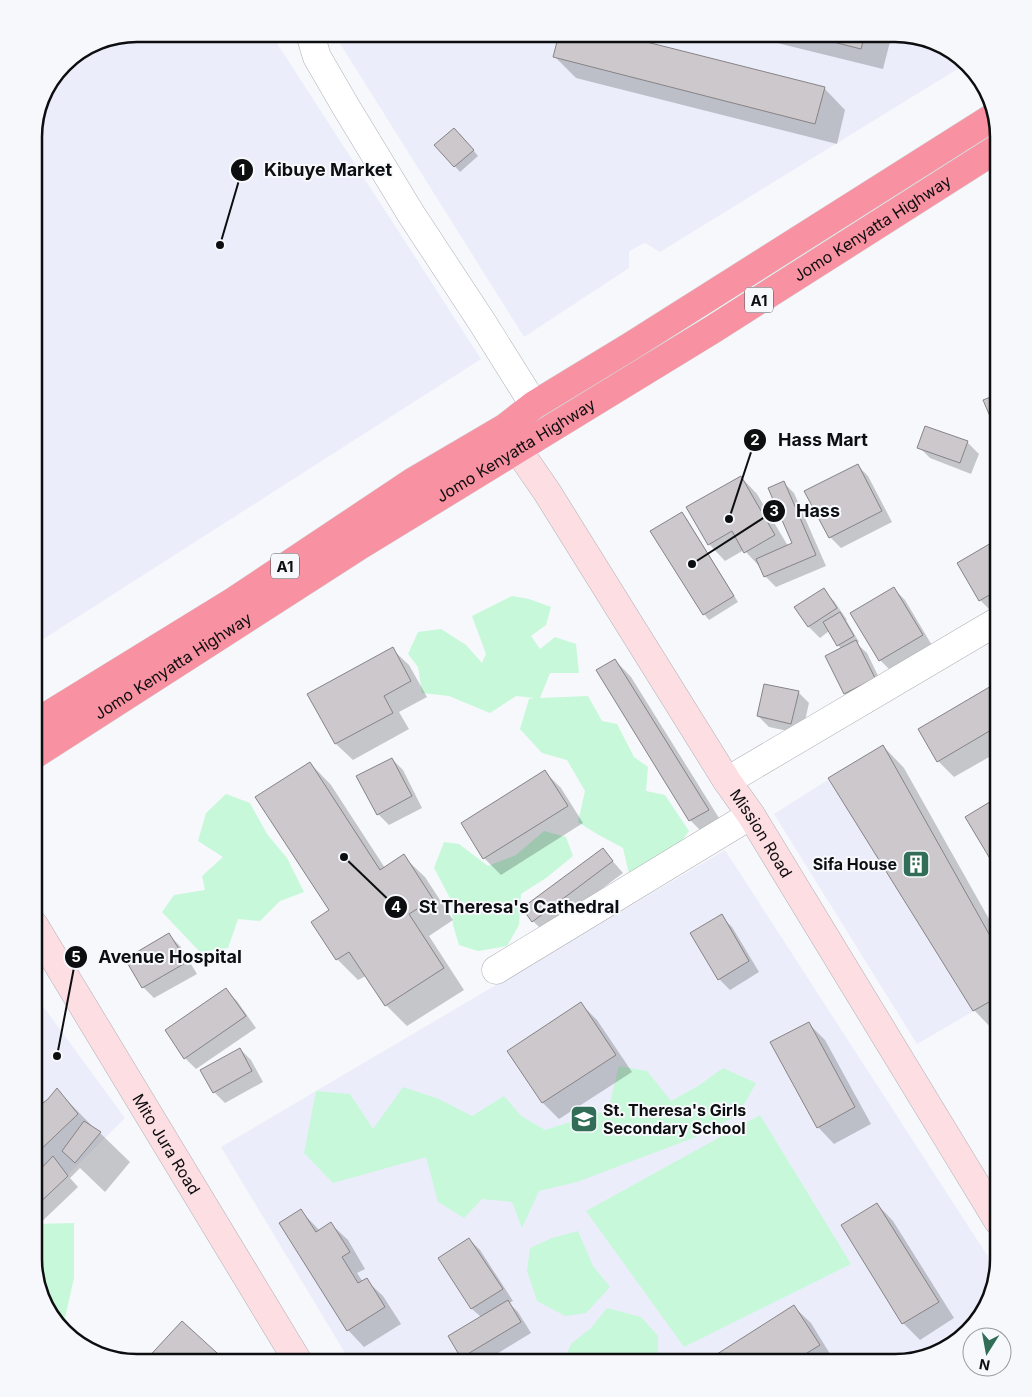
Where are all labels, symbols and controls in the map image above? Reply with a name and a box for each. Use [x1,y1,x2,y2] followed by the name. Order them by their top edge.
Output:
[229,153,402,186] callout: Kibuye Market
[264,159,392,180] text: Kibuye Market
[239,160,245,179] text: 1
[790,171,955,286] street label: Jomo Kenyatta Highway
[745,288,773,312] road number: A1
[432,394,599,506] street label: Jomo Kenyatta Highway
[743,424,877,457] callout: Hass Mart
[778,429,868,450] text: Hass Mart
[750,430,760,449] text: 2
[761,495,850,528] callout: Hass
[796,500,840,521] text: Hass
[769,501,779,520] text: 3
[271,554,299,578] road number: A1
[90,608,255,724] street label: Jomo Kenyatta Highway
[726,785,797,881] street label: Mission Road
[901,849,931,879] building icon: Sifa House
[813,854,897,874] place label: Sifa House
[384,890,629,923] callout: St Theresa's Cathedral
[419,896,619,917] text: St Theresa's Cathedral
[391,897,401,916] text: 4
[64,940,252,973] callout: Avenue Hospital
[98,946,242,967] text: Avenue Hospital
[71,947,81,966] text: 5
[128,1090,205,1198] street label: Mito Jura Road
[603,1100,746,1138] place label: St. Theresa's Girls Secondary School
[569,1104,599,1134] school or university icon: St. Theresa's Girls Secondary School
[962,1327,1012,1377] north arrow
[978,1356,991,1375] text: N

